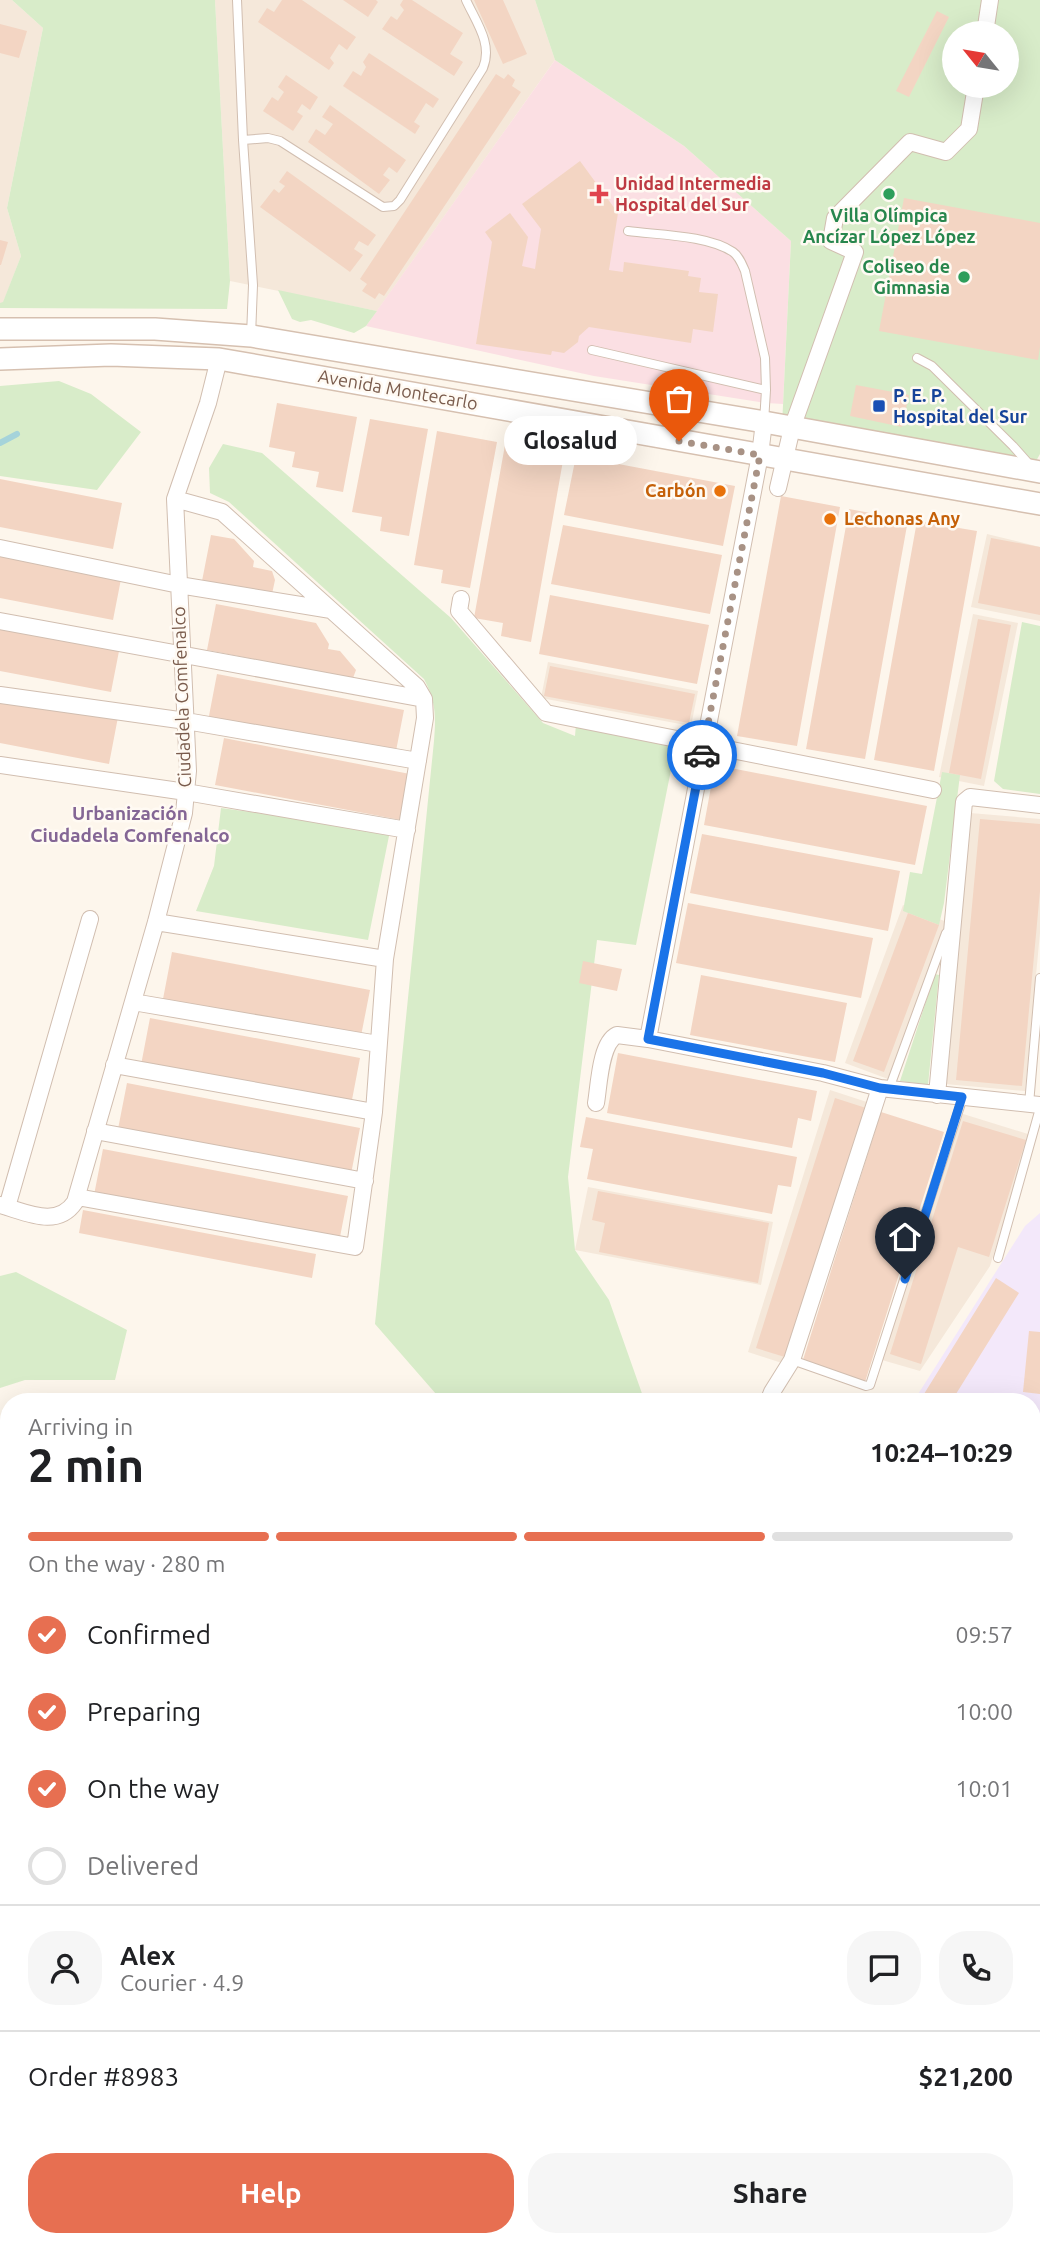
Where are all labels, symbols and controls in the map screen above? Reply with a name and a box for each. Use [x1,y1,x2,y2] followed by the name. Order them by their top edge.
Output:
[942,21,1018,98] north arrow
[942,21,1019,98] map controls
[615,173,771,214] place label: Unidad Intermedia Hospital del Sur
[589,184,609,204] marker: Unidad Intermedia Hospital del Sur
[881,186,897,202] marker: Villa Olímpica Ancízar López López
[803,205,976,246] place label: Villa Olímpica Ancízar López López
[862,256,950,297] place label: Coliseo de Gimnasia
[956,269,972,285] marker: Coliseo de Gimnasia
[317,365,480,413] street label: Avenida Montecarlo
[649,369,709,441] pin
[660,380,698,418] icon: bag
[893,385,1028,426] place label: P. E. P. Hospital del Sur
[871,398,887,414] marker: P. E. P. Hospital del Sur
[504,416,637,466] callout: Glosalud
[523,428,618,453] text: Glosalud
[645,480,706,500] place label: Carbón
[712,483,728,499] marker: Carbón
[844,508,960,528] place label: Lechonas Any
[822,511,838,527] marker: Lechonas Any
[168,606,194,788] street label: Ciudadela Comfenalco
[667,720,737,790] courier
[683,736,721,774] icon: car
[30,802,230,846] district label: Urbanización Ciudadela Comfenalco
[875,1207,935,1279] pin
[886,1218,924,1256] icon: home
[28,1414,133,1439] text: Arriving in
[870,1438,1013,1467] text: 10:24–10:29
[28,1439,144,1491] text: 2 min
[28,1551,225,1576] text: On the way · 280 m
[28,1616,66,1654] icon: check
[87,1620,211,1649] text: Confirmed
[955,1622,1013,1647] text: 09:57
[28,1693,66,1731] icon: check
[87,1697,201,1726] text: Preparing
[955,1699,1013,1724] text: 10:00
[28,1770,66,1808] icon: check
[87,1774,219,1803] text: On the way
[955,1776,1013,1801] text: 10:01
[87,1851,199,1880] text: Delivered
[28,1931,102,2005] button: person
[847,1931,921,2005] button: chat
[939,1931,1013,2005] button: phone
[120,1941,175,1970] text: Alex
[120,1970,244,1995] text: Courier · 4.9
[28,2062,179,2091] text: Order #8983
[919,2062,1013,2091] text: $21,200
[28,2153,514,2233] button: Help
[528,2153,1013,2233] button: Share

